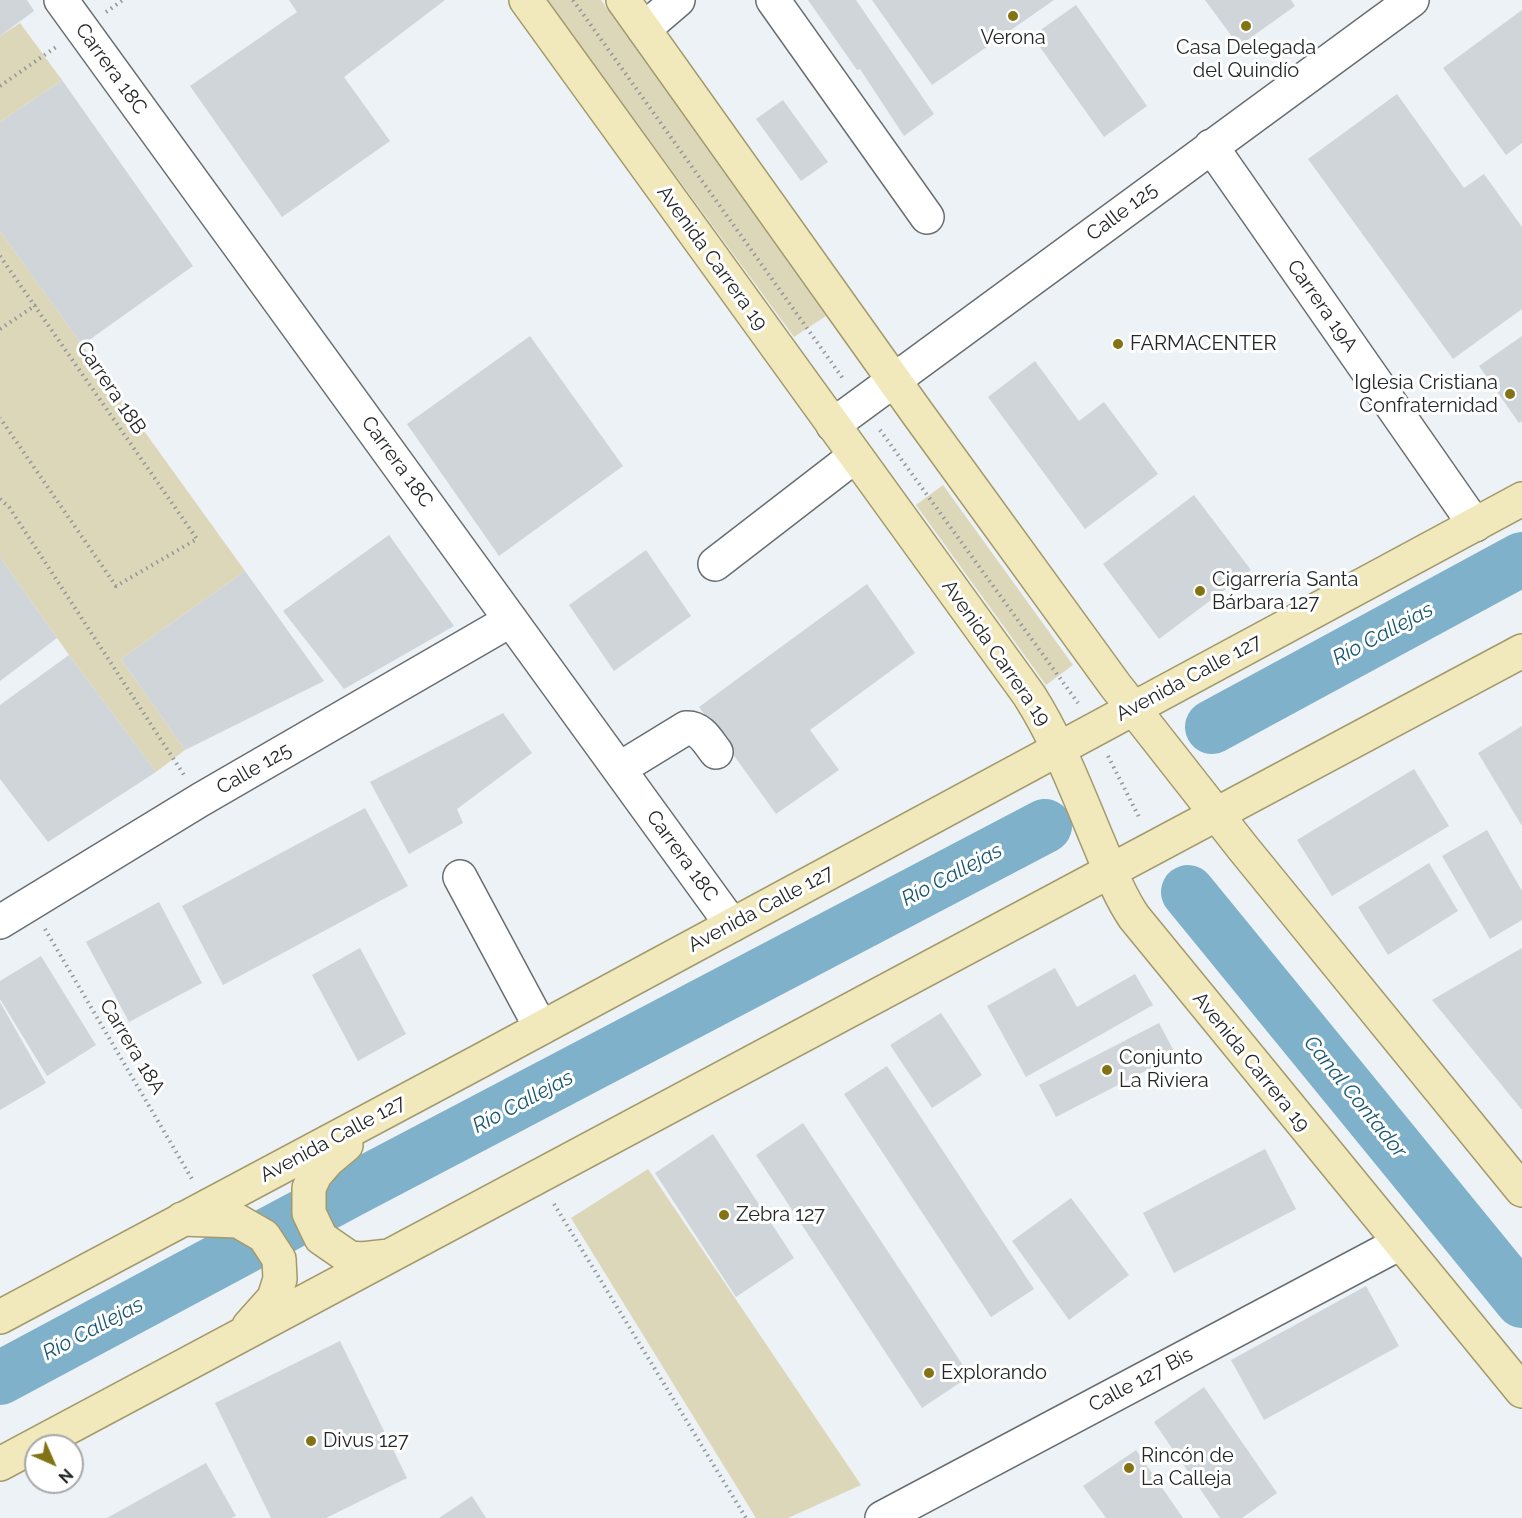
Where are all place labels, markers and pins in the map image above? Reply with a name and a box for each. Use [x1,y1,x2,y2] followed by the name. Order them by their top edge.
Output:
[1006,9,1020,23] marker: Verona
[1239,19,1253,33] marker: Casa Delegada del Quindío
[980,26,1046,50] place label: Verona
[1176,36,1316,83] place label: Casa Delegada del Quindío
[1130,332,1276,356] place label: FARMACENTER
[1111,337,1125,351] marker: FARMACENTER
[1354,371,1498,418] place label: Iglesia Cristiana Confraternidad
[1503,387,1517,401] marker: Iglesia Cristiana Confraternidad
[1212,568,1358,615] place label: Cigarrería Santa Bárbara 127
[1193,584,1207,598] marker: Cigarrería Santa Bárbara 127
[1119,1046,1209,1093] place label: Conjunto La Riviera
[1100,1063,1114,1077] marker: Conjunto La Riviera
[736,1203,825,1227] place label: Zebra 127
[717,1208,731,1222] marker: Zebra 127
[941,1361,1047,1385] place label: Explorando
[922,1366,936,1380] marker: Explorando
[323,1429,409,1453] place label: Divus 127
[304,1434,318,1448] marker: Divus 127
[1141,1444,1234,1491] place label: Rincón de La Calleja
[1122,1461,1136,1475] marker: Rincón de La Calleja

